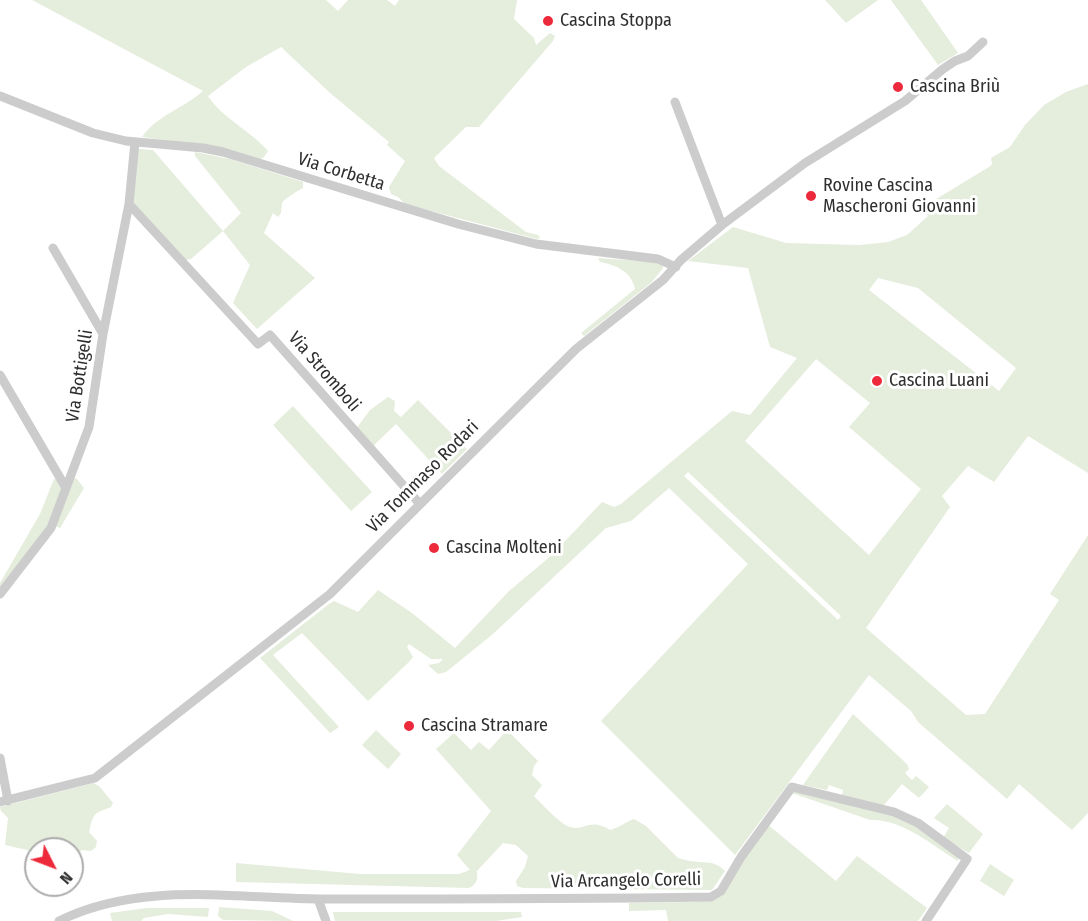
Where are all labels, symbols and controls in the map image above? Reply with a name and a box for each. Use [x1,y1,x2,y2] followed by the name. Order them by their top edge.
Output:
[560,10,672,32] place label: Cascina Stoppa
[541,14,555,28] marker: Cascina Stoppa
[910,76,1000,98] place label: Cascina Briù
[891,80,905,94] marker: Cascina Briù
[295,148,387,196] street label: Via Corbetta
[823,175,976,218] place label: Rovine Cascina Mascheroni Giovanni
[804,189,818,203] marker: Rovine Cascina Mascheroni Giovanni
[62,328,98,424] street label: Via Bottigelli
[283,328,365,416] street label: Via Stromboli
[889,370,989,392] place label: Cascina Luani
[870,374,884,388] marker: Cascina Luani
[362,416,484,538] street label: Via Tommaso Rodari
[446,537,562,559] place label: Cascina Molteni
[427,541,441,555] marker: Cascina Molteni
[421,715,548,737] place label: Cascina Stramare
[402,719,416,733] marker: Cascina Stramare
[24,837,84,897] north arrow
[56,868,77,888] text: N
[551,869,701,893] street label: Via Arcangelo Corelli

